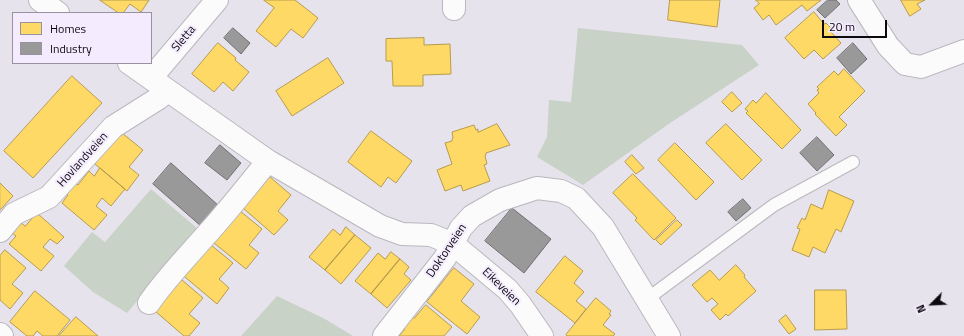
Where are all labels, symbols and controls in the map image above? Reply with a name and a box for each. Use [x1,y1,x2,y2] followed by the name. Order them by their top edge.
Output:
[12,12,152,64] legend
[824,12,889,38] scale bar
[829,17,855,36] text: 20 m
[50,19,86,38] text: Homes
[169,23,199,55] street label: Sletta
[50,39,92,58] text: Industry
[55,130,111,190] street label: Hovlandveien
[424,222,470,280] street label: Doktorveien
[479,265,523,309] street label: Eikeveien
[912,284,952,324] north arrow
[912,302,930,316] text: N

